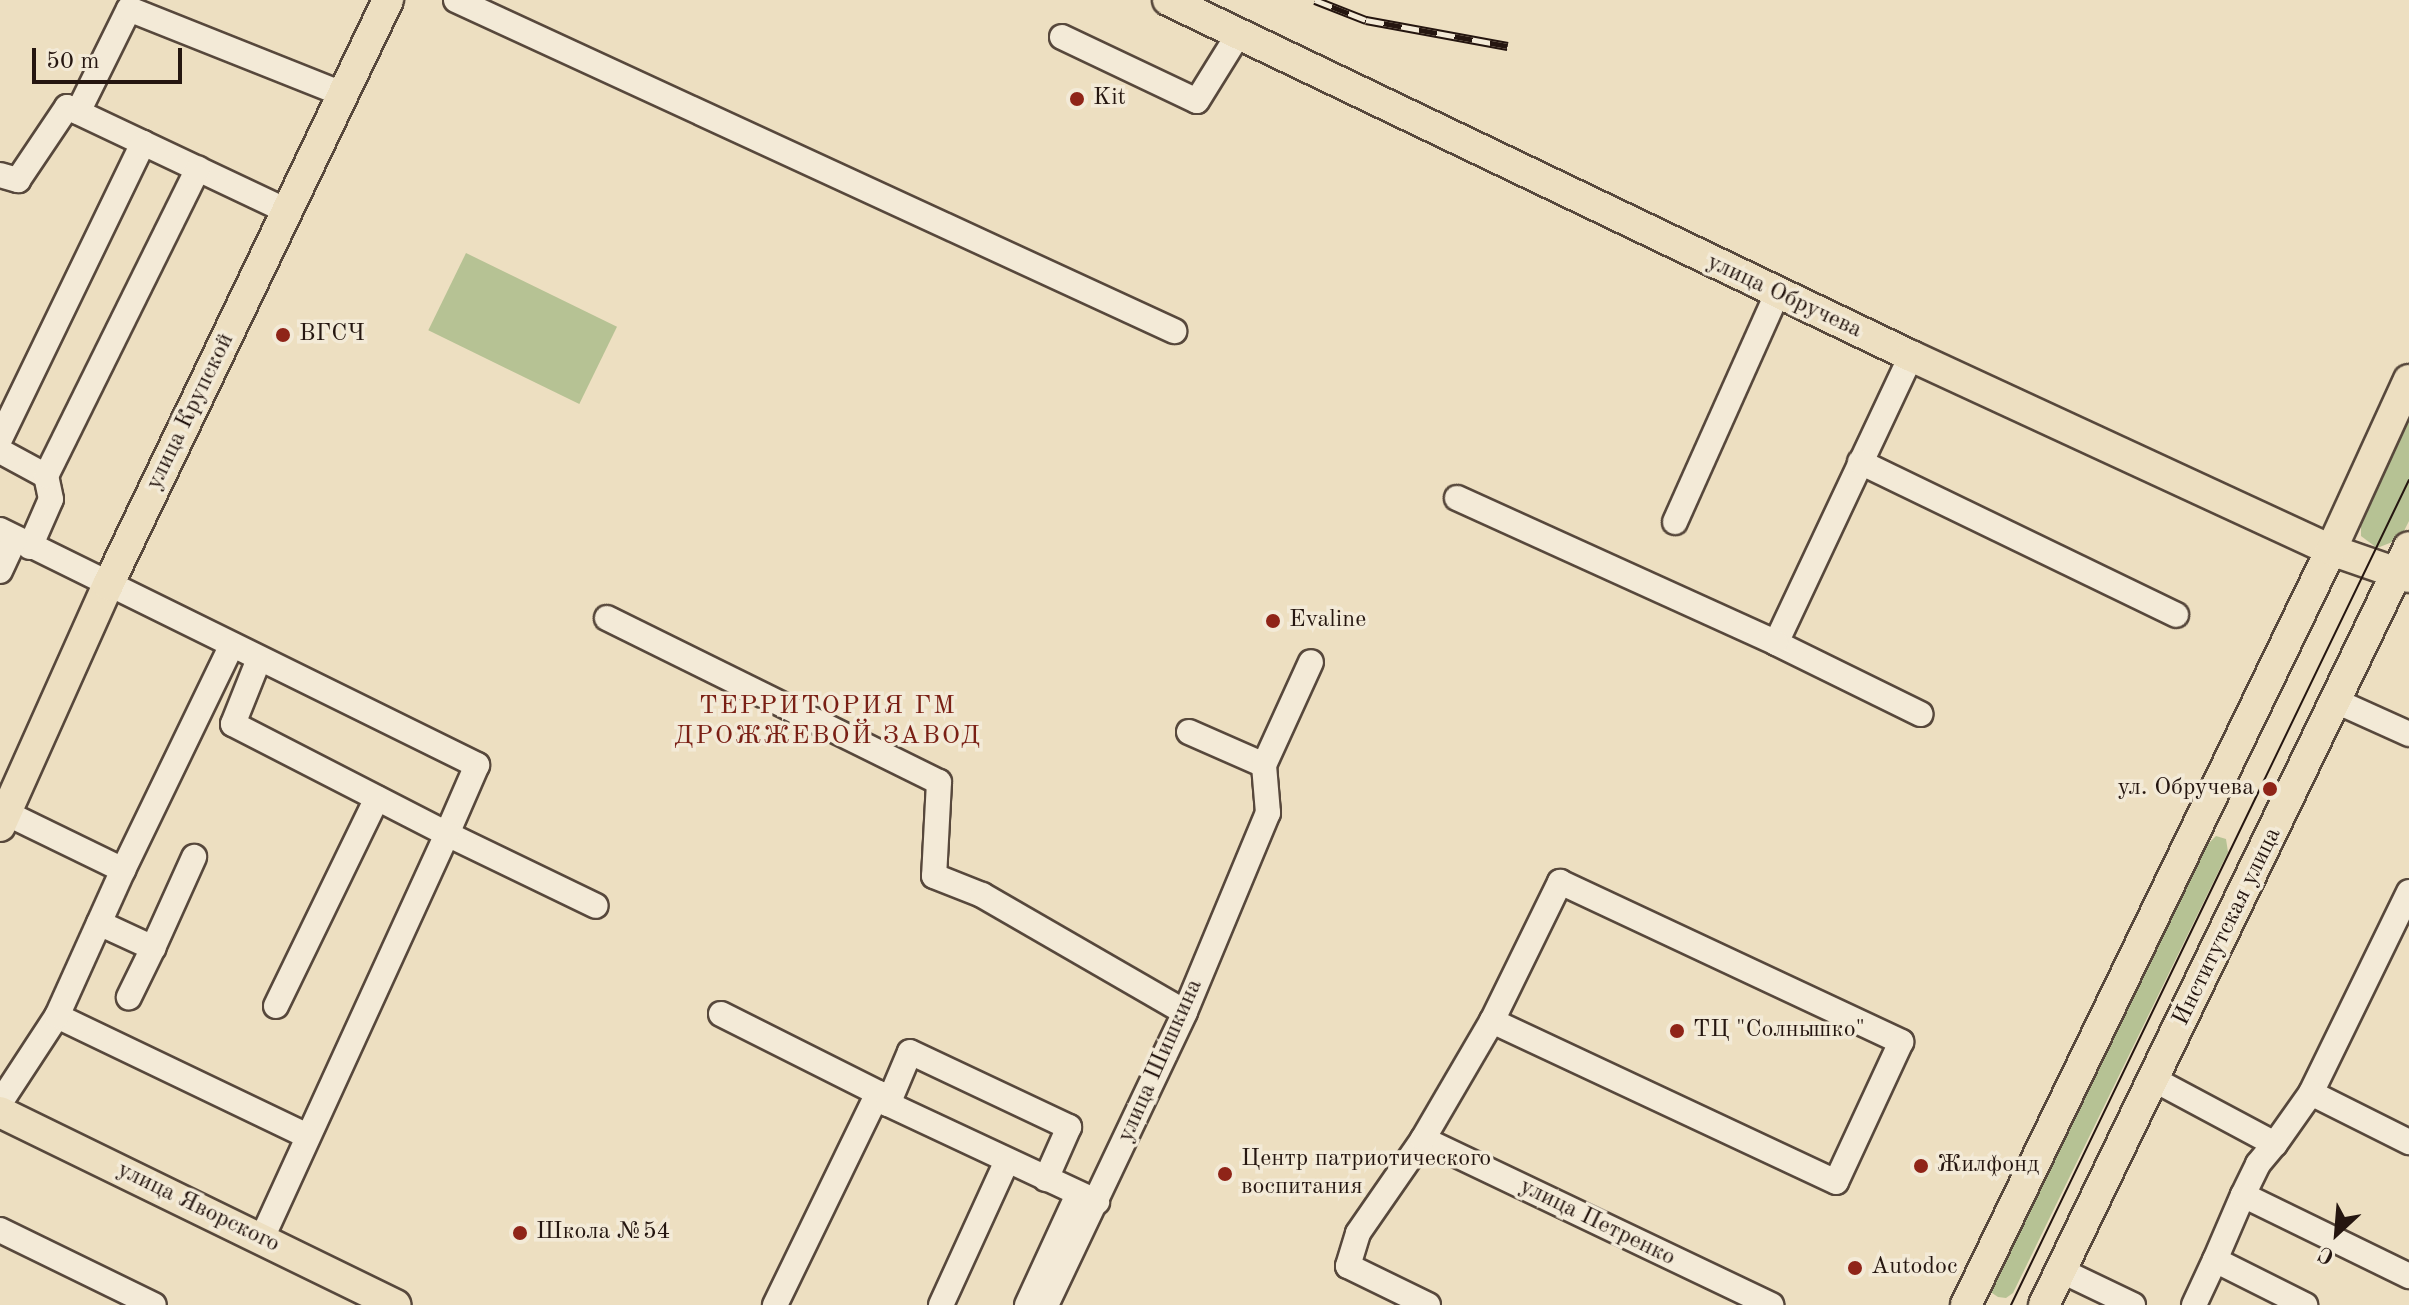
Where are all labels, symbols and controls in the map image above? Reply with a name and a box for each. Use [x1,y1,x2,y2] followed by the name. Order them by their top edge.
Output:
[36,32,186,82] scale bar
[46,50,100,74] text: 50 m
[1093,85,1126,113] place label: Kit
[1068,90,1086,108] marker: Kit
[1702,248,1866,346] street label: улица Обручева
[299,321,365,349] place label: ВГСЧ
[274,326,292,344] marker: ВГСЧ
[141,329,241,495] street label: улица Крупской
[1289,607,1366,635] place label: Evaline
[1264,612,1282,630] marker: Evaline
[674,691,982,752] district label: ТЕРРИТОРИЯ ГМ ДРОЖЖЕВОЙ ЗАВОД
[2117,775,2254,803] place label: ул. Обручева
[2261,780,2279,798] marker: ул. Обручева
[2168,823,2288,1031] street label: Институтская улица
[1112,975,1210,1147] street label: улица Шишкина
[1693,1017,1865,1045] place label: ТЦ "Солнышко"
[1668,1022,1686,1040] marker: ТЦ "Солнышко"
[1241,1146,1491,1202] place label: Центр патриотического воспитания
[1937,1152,2039,1180] place label: Жилфонд
[112,1156,284,1260] street label: улица Яворского
[1912,1157,1930,1175] marker: Жилфонд
[1216,1165,1234,1183] marker: Центр патриотического воспитания
[1514,1173,1680,1273] street label: улица Петренко
[2297,1193,2377,1273] north arrow
[536,1219,671,1247] place label: Школа №54
[511,1224,529,1242] marker: Школа №54
[2315,1241,2338,1268] text: С
[1871,1254,1957,1282] place label: Autodoc
[1846,1259,1864,1277] marker: Autodoc

